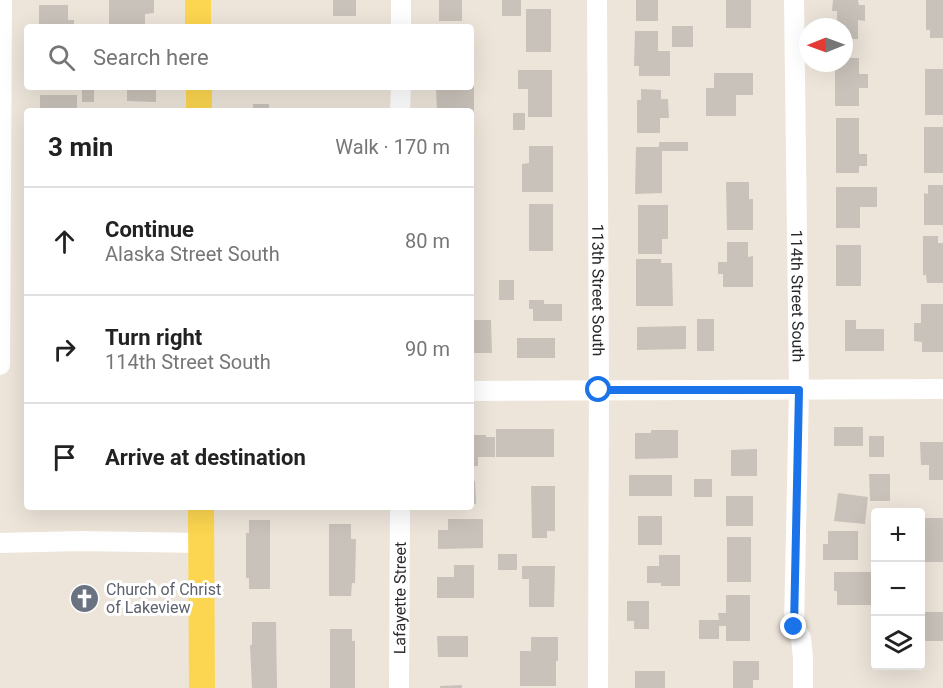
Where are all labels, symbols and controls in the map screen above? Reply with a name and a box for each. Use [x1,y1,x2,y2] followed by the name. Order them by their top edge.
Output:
[799,18,853,72] north arrow
[24,24,474,90] search box
[45,41,78,74] icon: search
[93,45,209,70] text: Search here
[48,132,113,162] text: 3 min
[335,135,450,159] text: Walk · 170 m
[105,217,194,242] text: Continue
[589,224,608,356] street label: 113th Street South
[48,225,81,258] icon: ahead
[405,229,450,253] text: 80 m
[787,230,808,362] street label: 114th Street South
[105,242,280,266] text: Alaska Street South
[105,325,202,350] text: Turn right
[48,333,81,366] icon: right
[405,337,450,361] text: 90 m
[105,350,271,374] text: 114th Street South
[585,376,611,402] route start
[48,441,81,474] icon: arrive
[105,445,306,470] text: Arrive at destination
[871,508,925,670] map controls
[871,508,925,562] button: +
[390,542,409,654] street label: Lafayette Street
[871,562,925,616] button: −
[106,580,221,617] place label: Church of Christ of Lakeview
[69,582,101,614] church icon: Church of Christ of Lakeview
[780,613,806,639] route end
[871,616,925,670] button: layers

